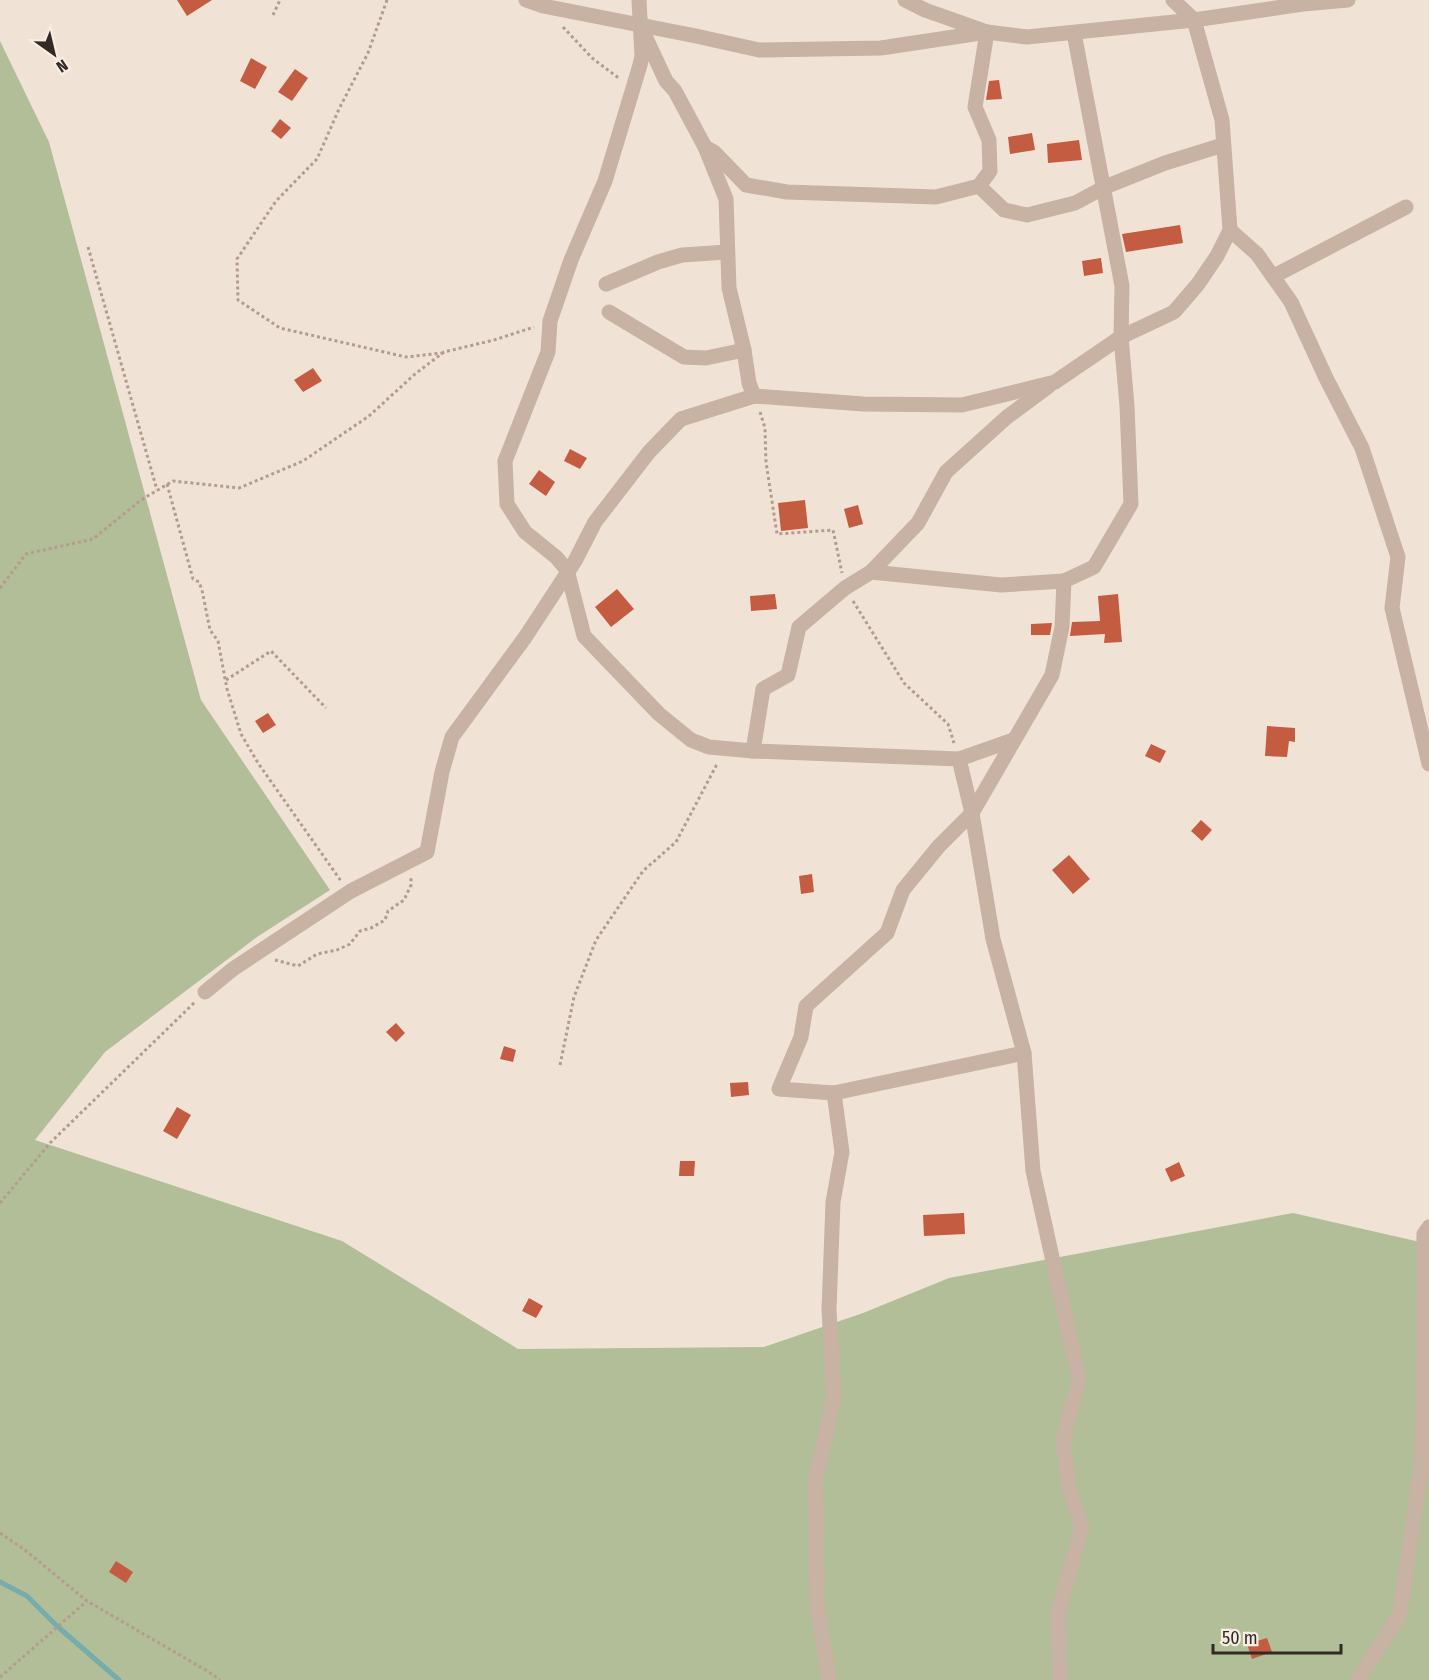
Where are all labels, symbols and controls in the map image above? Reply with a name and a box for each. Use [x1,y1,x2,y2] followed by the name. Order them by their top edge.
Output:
[24,24,84,84] north arrow
[53,55,71,77] text: N
[1213,1617,1340,1655] scale bar
[1222,1627,1258,1649] text: 50 m

